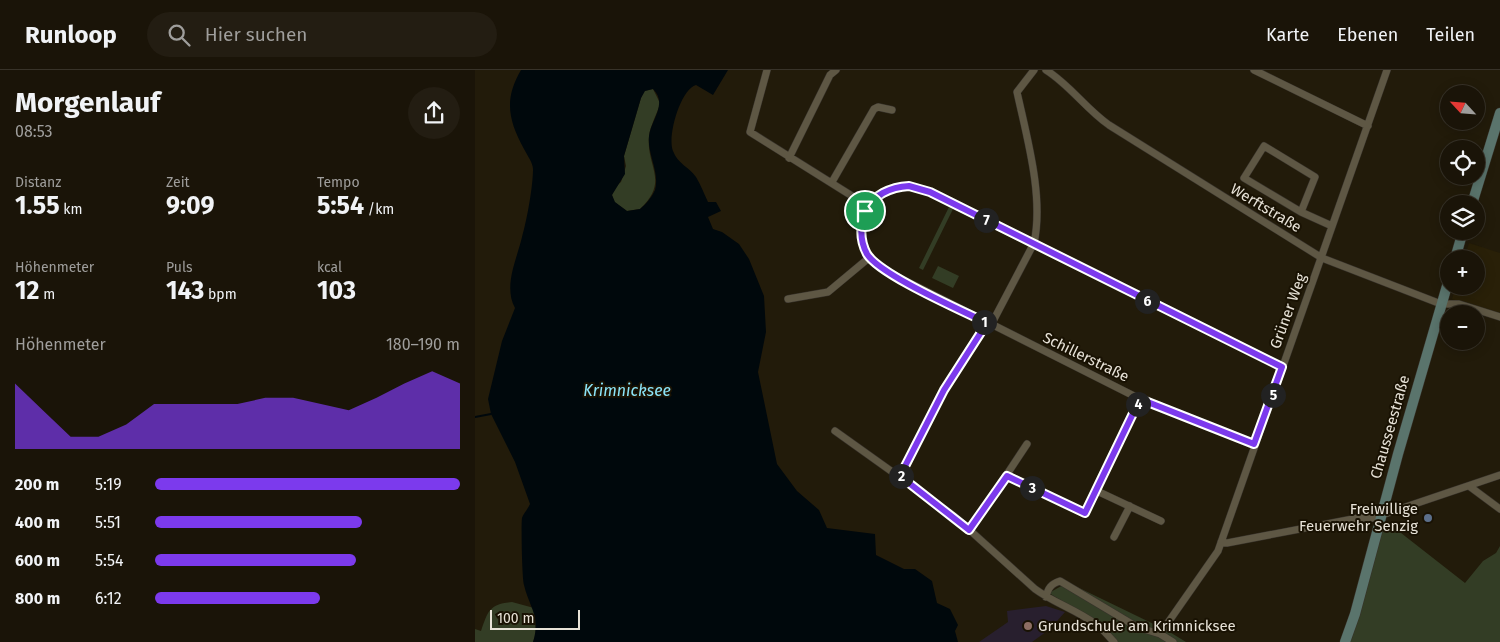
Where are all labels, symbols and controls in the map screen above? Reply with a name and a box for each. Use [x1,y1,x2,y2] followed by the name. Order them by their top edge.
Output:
[147,12,497,57] search box
[25,21,117,49] text: Runloop
[165,21,193,49] icon: search
[205,23,307,46] text: Hier suchen
[1266,24,1309,46] text: Karte
[1337,24,1398,46] text: Ebenen
[1426,24,1475,46] text: Teilen
[1440,85,1485,130] north arrow
[1440,85,1485,350] map controls
[15,86,160,119] text: Morgenlauf
[408,87,460,139] button: share
[15,122,53,141] text: 08:53
[1440,140,1485,185] button: locate
[15,174,61,191] text: Distanz
[166,174,190,191] text: Zeit
[317,174,360,191] text: Tempo
[1227,180,1305,236] street label: Werftstraße
[844,190,886,232] pin
[15,191,60,221] text: 1.55
[166,191,214,221] text: 9:09
[317,191,364,221] text: 5:54
[1440,195,1485,240] button: layers
[851,197,879,225] icon: arrive
[60,201,82,218] text: km
[364,201,394,218] text: /km
[973,208,999,232] pin: 7
[983,212,990,229] text: 7
[1440,250,1485,295] button: +
[15,259,94,276] text: Höhenmeter
[166,259,193,276] text: Puls
[317,259,342,276] text: kcal
[1266,271,1310,351] street label: Grüner Weg
[15,276,40,306] text: 12
[166,276,204,306] text: 143
[317,276,356,306] text: 103
[40,286,55,303] text: m
[204,286,237,303] text: bpm
[1135,288,1159,314] pin: 6
[1144,293,1151,310] text: 6
[1440,305,1485,350] button: −
[971,310,997,334] pin: 1
[981,314,988,331] text: 1
[1040,328,1132,386] street label: Schillerstraße
[15,335,106,354] text: Höhenmeter
[386,335,460,354] text: 180–190 m
[1367,373,1413,481] street label: Chausseestraße
[583,381,671,400] water label: Krimnicksee
[1261,382,1285,408] pin: 5
[1270,387,1277,404] text: 5
[1125,392,1151,416] pin: 4
[1135,396,1142,413] text: 4
[889,464,913,488] pin: 2
[898,468,905,485] text: 2
[15,475,59,494] text: 200 m
[95,475,122,494] text: 5:19
[1019,476,1045,500] pin: 3
[1029,480,1036,497] text: 3
[1299,500,1418,535] place label: Freiwillige Feuerwehr Senzig
[1422,512,1434,524] marker: Freiwillige Feuerwehr Senzig
[15,513,60,532] text: 400 m
[95,513,121,532] text: 5:51
[15,551,60,570] text: 600 m
[95,551,123,570] text: 5:54
[15,589,60,608] text: 800 m
[95,589,122,608] text: 6:12
[490,607,580,630] scale bar
[497,610,534,627] text: 100 m
[1038,617,1236,635] place label: Grundschule am Krimnicksee
[1022,620,1034,632] marker: Grundschule am Krimnicksee

